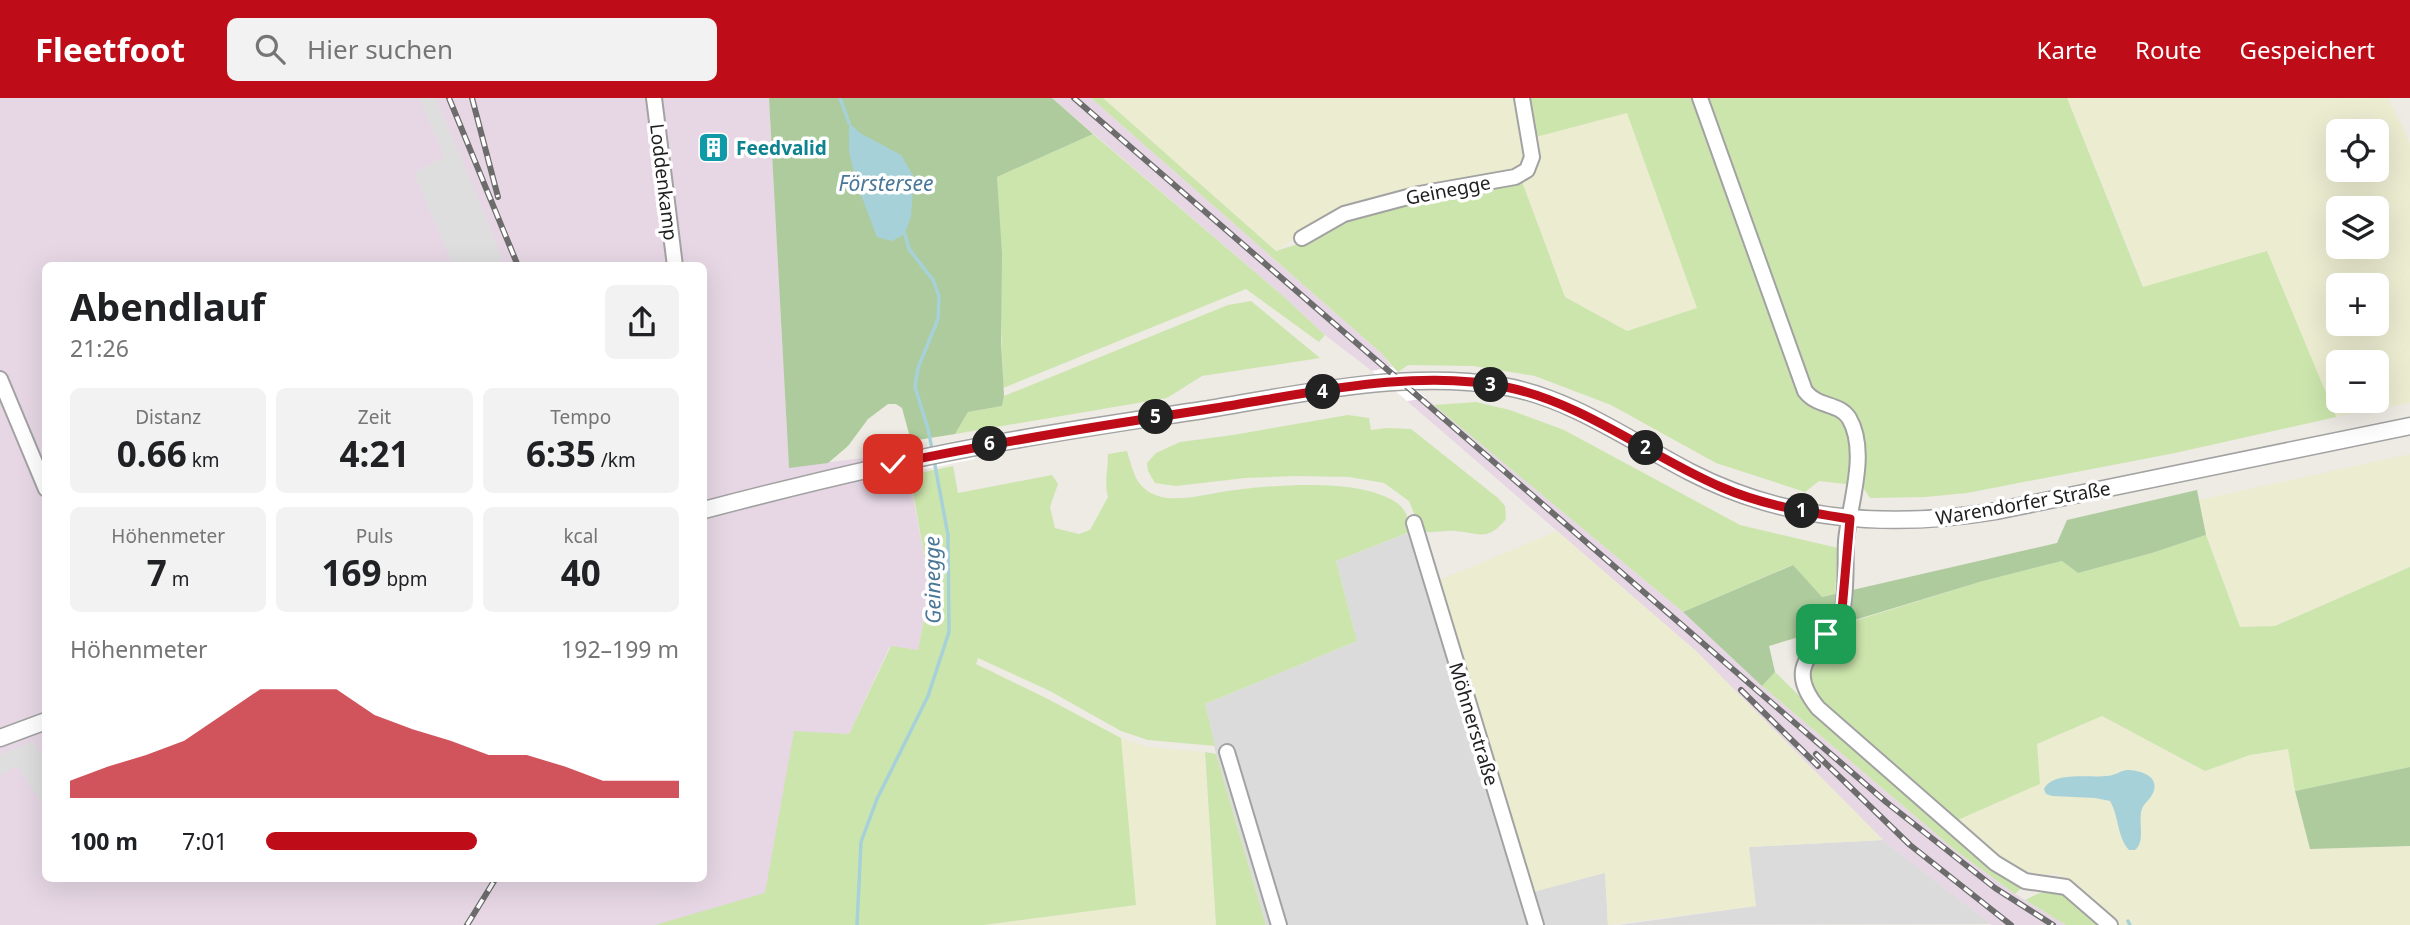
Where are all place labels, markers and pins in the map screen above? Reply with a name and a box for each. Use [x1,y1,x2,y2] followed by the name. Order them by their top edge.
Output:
[696,131,730,165] building icon: Feedvalid
[736,135,827,161] place label: Feedvalid
[1474,368,1508,402] pin: 3
[1306,374,1340,410] pin: 4
[1138,400,1174,434] pin: 5
[972,426,1007,462] pin: 6
[1628,430,1664,466] pin: 2
[863,434,923,494] pin
[1784,494,1820,528] pin: 1
[1796,604,1856,664] pin

